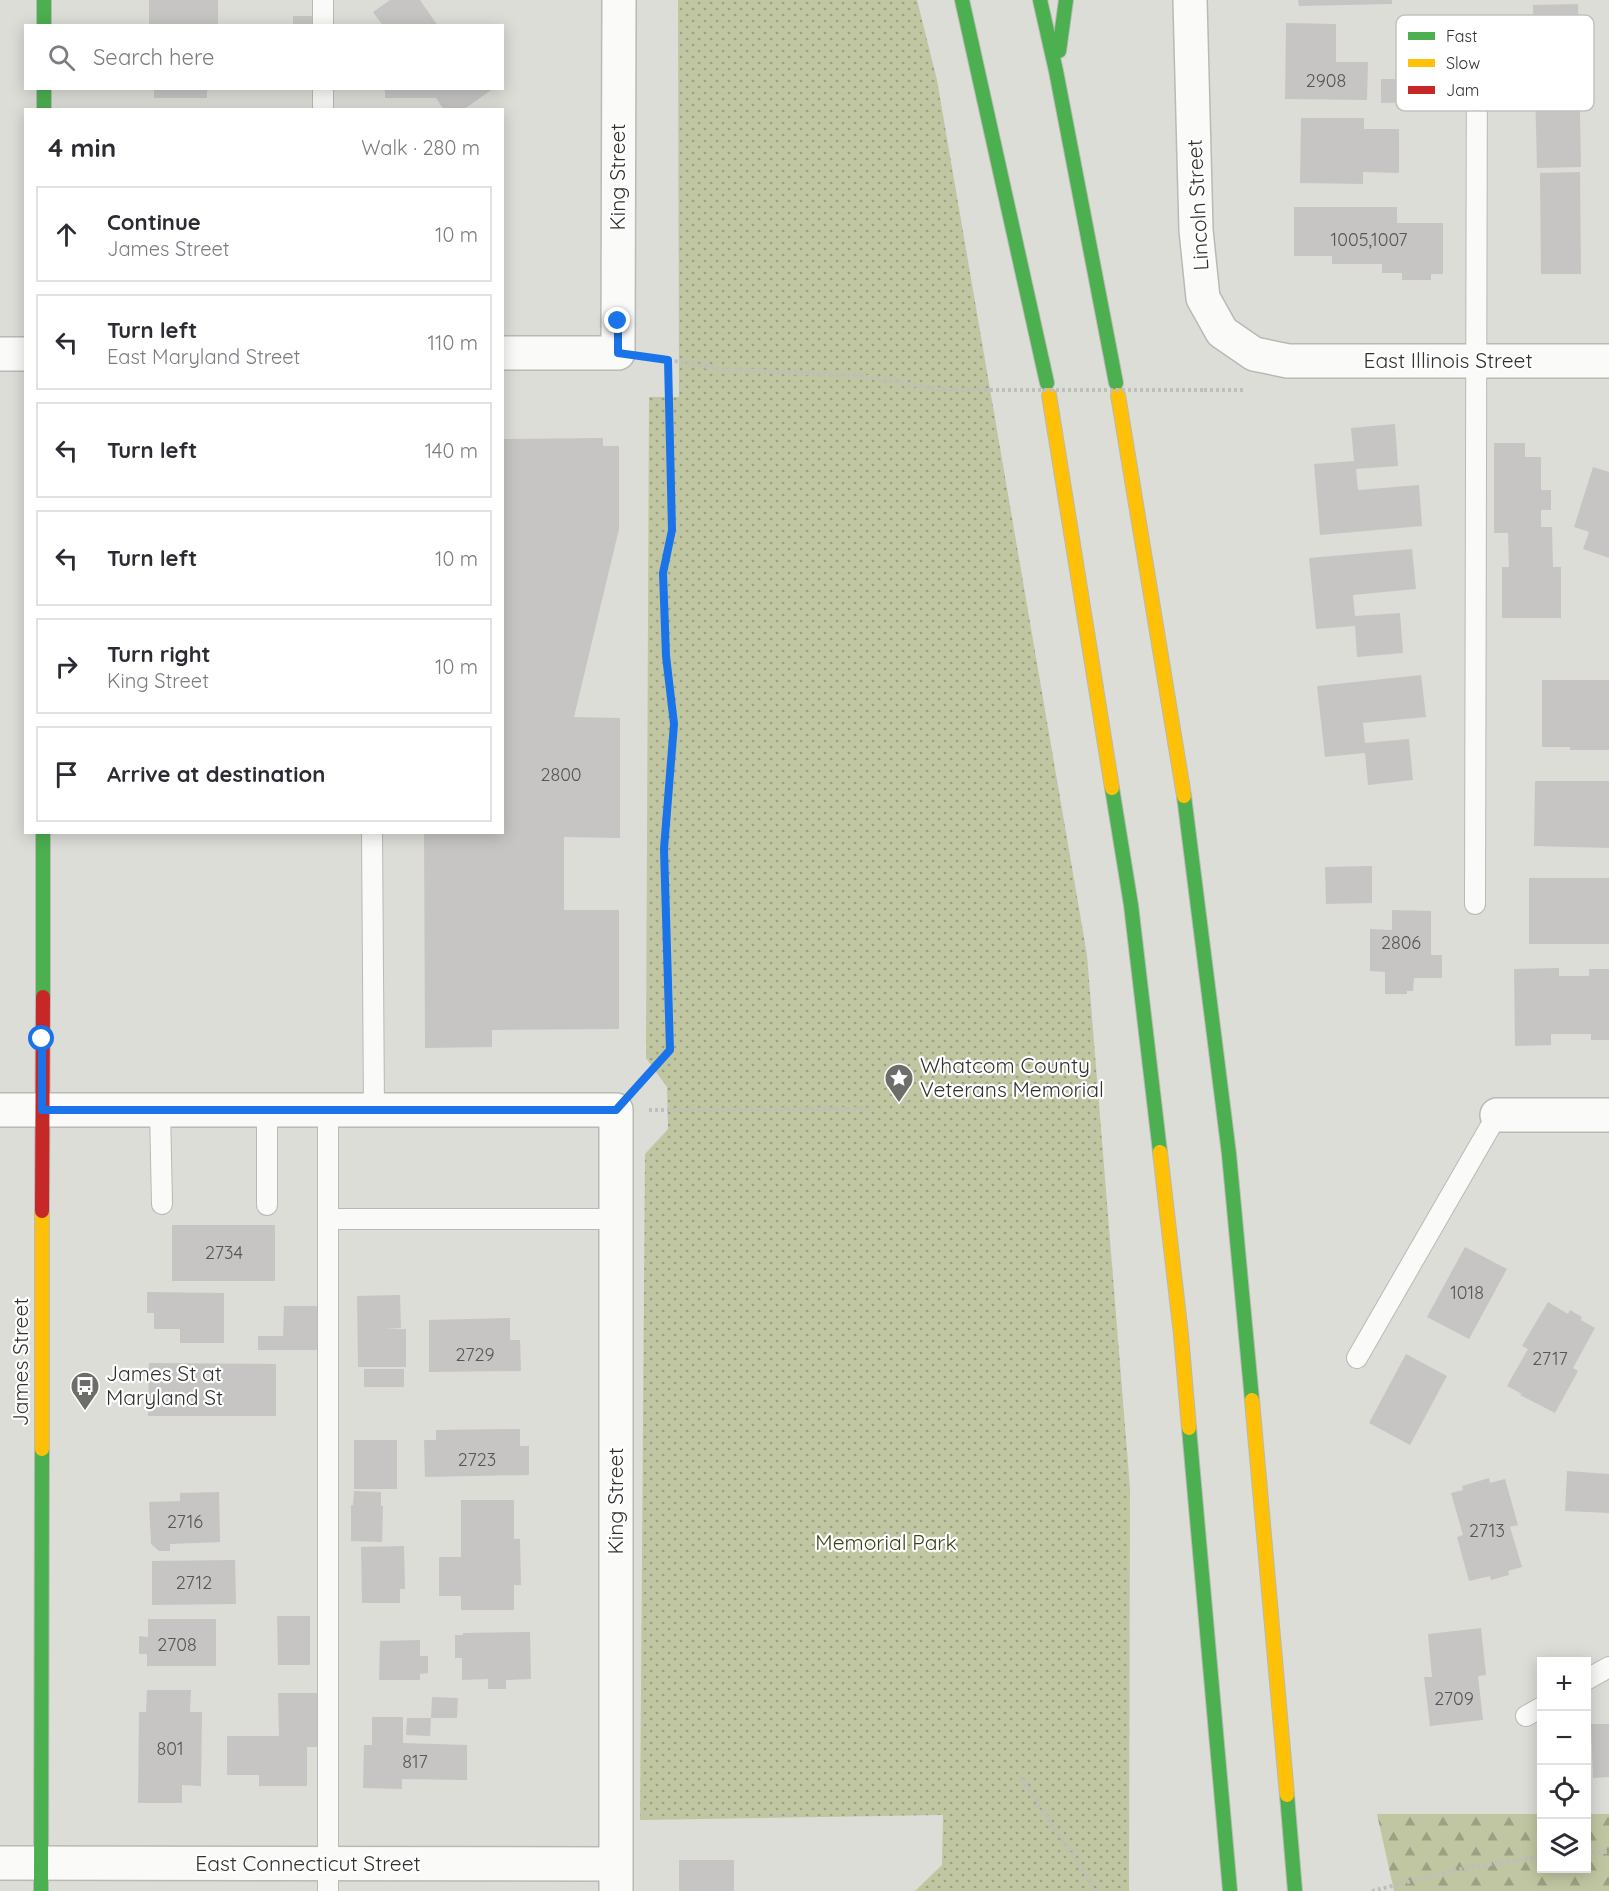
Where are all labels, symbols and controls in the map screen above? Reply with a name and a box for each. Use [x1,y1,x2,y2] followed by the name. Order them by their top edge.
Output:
[1396,15,1594,111] legend
[24,24,504,90] search box
[1446,26,1477,46] text: Fast
[45,41,78,74] icon: search
[93,43,214,71] text: Search here
[1446,53,1480,73] text: Slow
[1306,69,1346,92] house number: 2908
[1446,80,1479,100] text: Jam
[604,123,630,231] street label: King Street
[48,131,116,164] text: 4 min
[361,135,480,160] text: Walk · 280 m
[1181,139,1213,271] street label: Lincoln Street
[107,208,201,236] text: Continue
[50,218,83,251] icon: ahead
[435,222,478,247] text: 10 m
[1331,228,1407,251] house number: 1005,1007
[107,236,230,261] text: James Street
[604,307,630,333] route end
[107,316,197,344] text: Turn left
[50,326,83,359] icon: left
[428,330,478,355] text: 110 m
[107,344,300,369] text: East Maryland Street
[1363,347,1533,373] street label: East Illinois Street
[50,434,83,467] icon: left
[107,436,197,464] text: Turn left
[425,438,478,463] text: 140 m
[50,542,83,575] icon: left
[107,544,197,572] text: Turn left
[435,546,478,571] text: 10 m
[107,640,211,668] text: Turn right
[50,650,83,683] icon: right
[435,654,478,679] text: 10 m
[107,668,209,693] text: King Street
[50,758,83,791] icon: arrive
[107,760,325,788] text: Arrive at destination
[540,763,582,786] house number: 2800
[1381,931,1421,954] house number: 2806
[28,1025,54,1051] route start
[920,1052,1104,1102] place label: Whatcom County Veterans Memorial
[883,1062,915,1104] place icon: Whatcom County Veterans Memorial
[205,1241,243,1264] house number: 2734
[1450,1281,1484,1304] house number: 1018
[7,1298,33,1426] street label: James Street
[456,1343,494,1366] house number: 2729
[1532,1347,1568,1370] house number: 2717
[106,1360,223,1410] place label: James St at Maryland St
[69,1370,101,1412] bus stop icon: James St at Maryland St
[602,1447,628,1555] street label: King Street
[458,1448,496,1471] house number: 2723
[167,1510,203,1533] house number: 2716
[1469,1519,1505,1542] house number: 2713
[815,1529,957,1555] park label: Memorial Park
[176,1571,212,1594] house number: 2712
[157,1633,197,1656] house number: 2708
[1537,1657,1591,1873] map controls
[1537,1657,1591,1711] button: +
[1434,1687,1474,1710] house number: 2709
[1537,1711,1591,1765] button: −
[156,1737,184,1760] house number: 801
[402,1750,428,1773] house number: 817
[1537,1765,1591,1819] button: locate
[1537,1819,1591,1873] button: layers
[195,1850,421,1876] street label: East Connecticut Street

